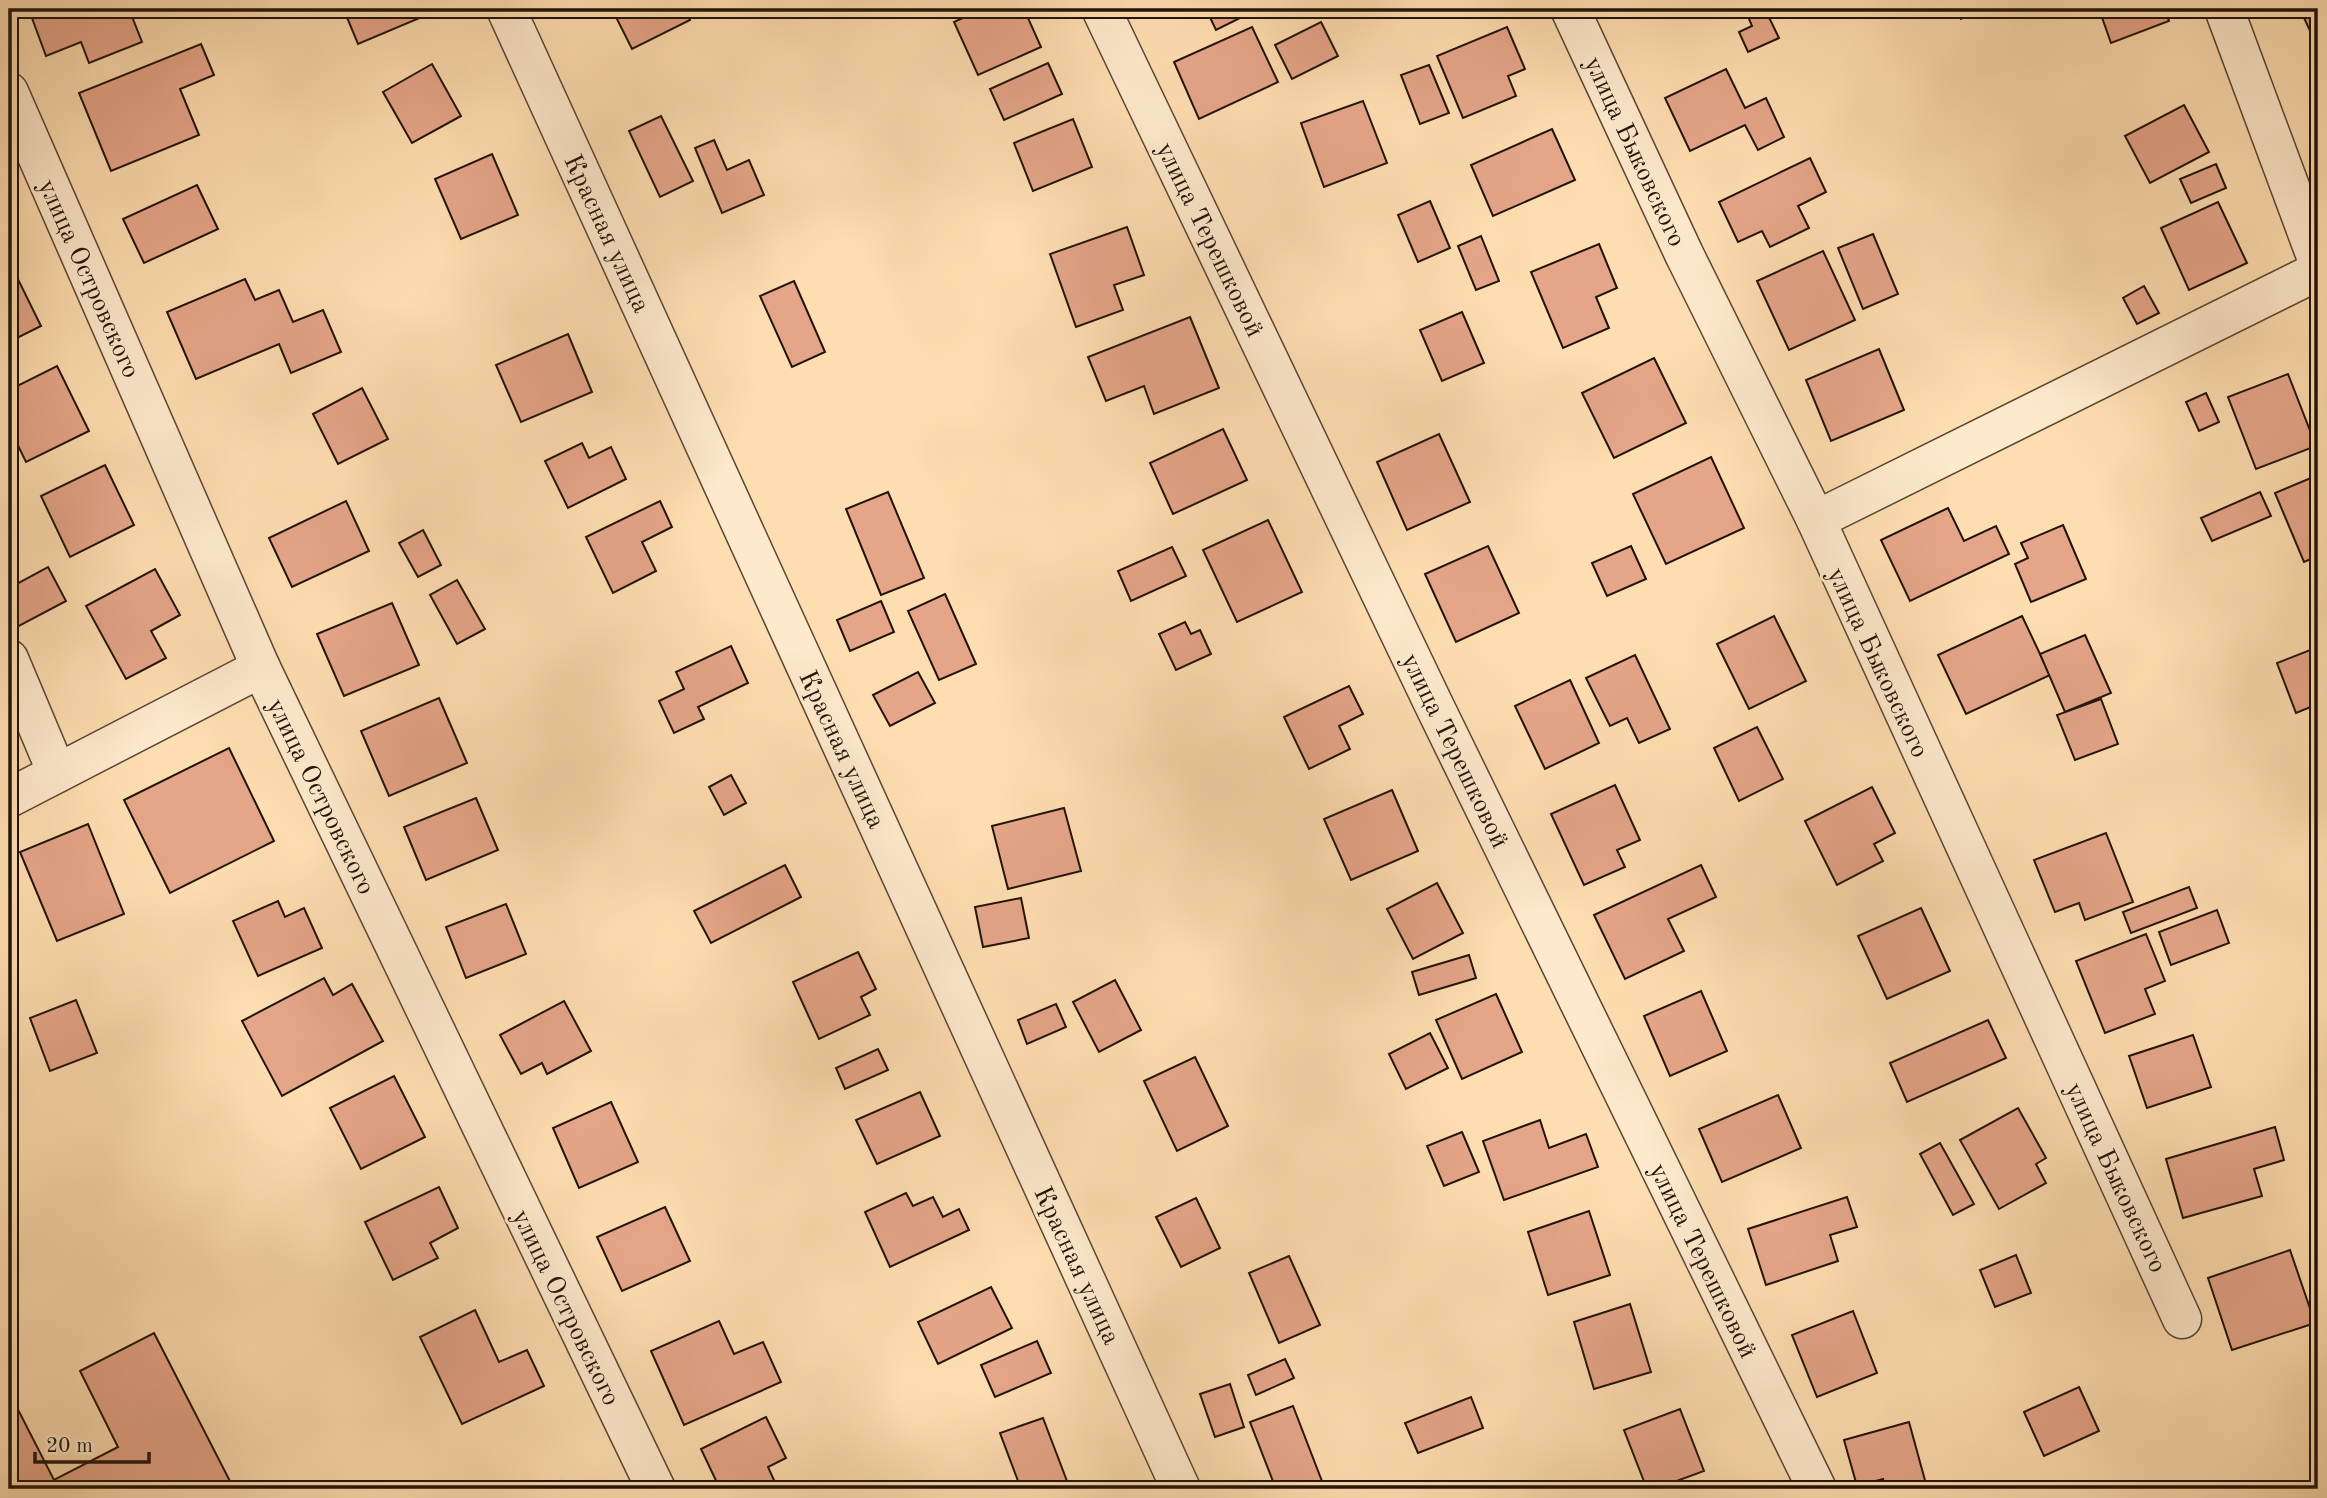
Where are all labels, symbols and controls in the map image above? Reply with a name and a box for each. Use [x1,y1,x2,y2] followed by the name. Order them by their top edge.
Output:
[1579,53,1690,251] street label: улица Быковского
[1151,138,1268,341] street label: улица Терешковой
[558,151,654,317] street label: Красная улица
[33,175,144,382] street label: улица Островского
[1822,564,1933,762] street label: улица Быковского
[1396,649,1513,852] street label: улица Терешковой
[793,667,889,833] street label: Красная улица
[261,695,379,899] street label: улица Островского
[2060,1079,2171,1277] street label: улица Быковского
[1644,1159,1761,1362] street label: улица Терешковой
[1028,1183,1124,1349] street label: Красная улица
[506,1206,624,1410] street label: улица Островского
[35,1421,149,1465] scale bar
[46,1436,93,1457] text: 20 m

